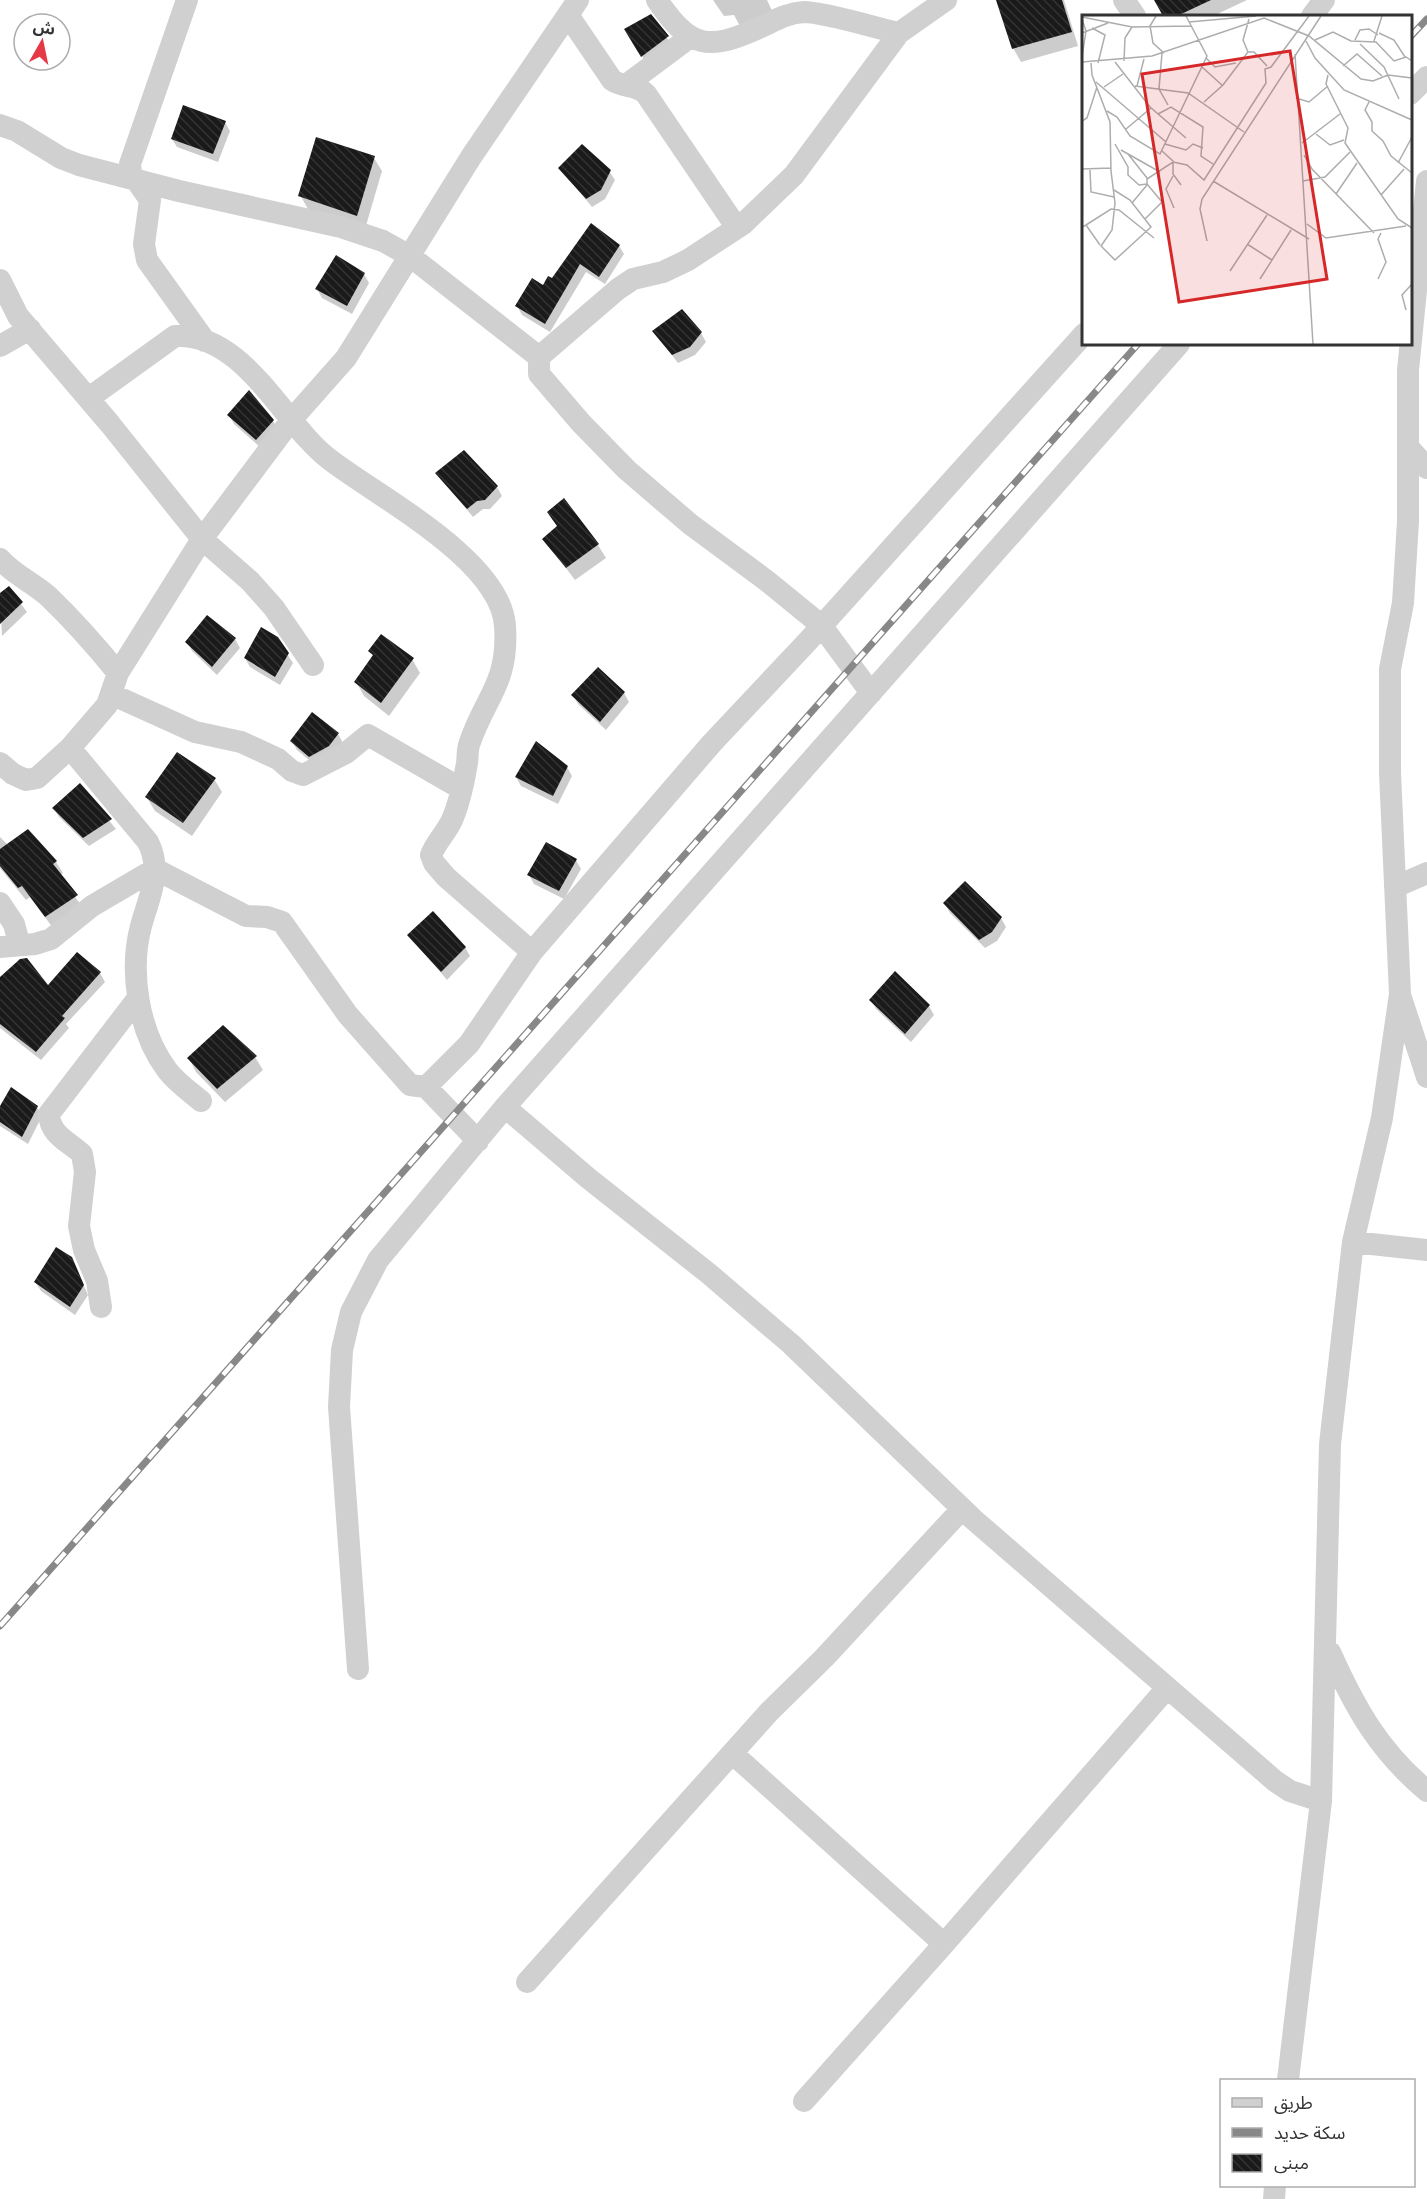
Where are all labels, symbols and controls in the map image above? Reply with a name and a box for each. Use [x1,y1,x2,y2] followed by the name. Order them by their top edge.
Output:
[12,12,72,72] north arrow
[1082,15,1412,345] inset map
[32,18,57,41] text: ش
[1220,2079,1415,2187] legend
[1274,2093,1313,2116] text: طريق
[1274,2123,1345,2146] text: سكة حديد
[1274,2153,1309,2176] text: مبنى

